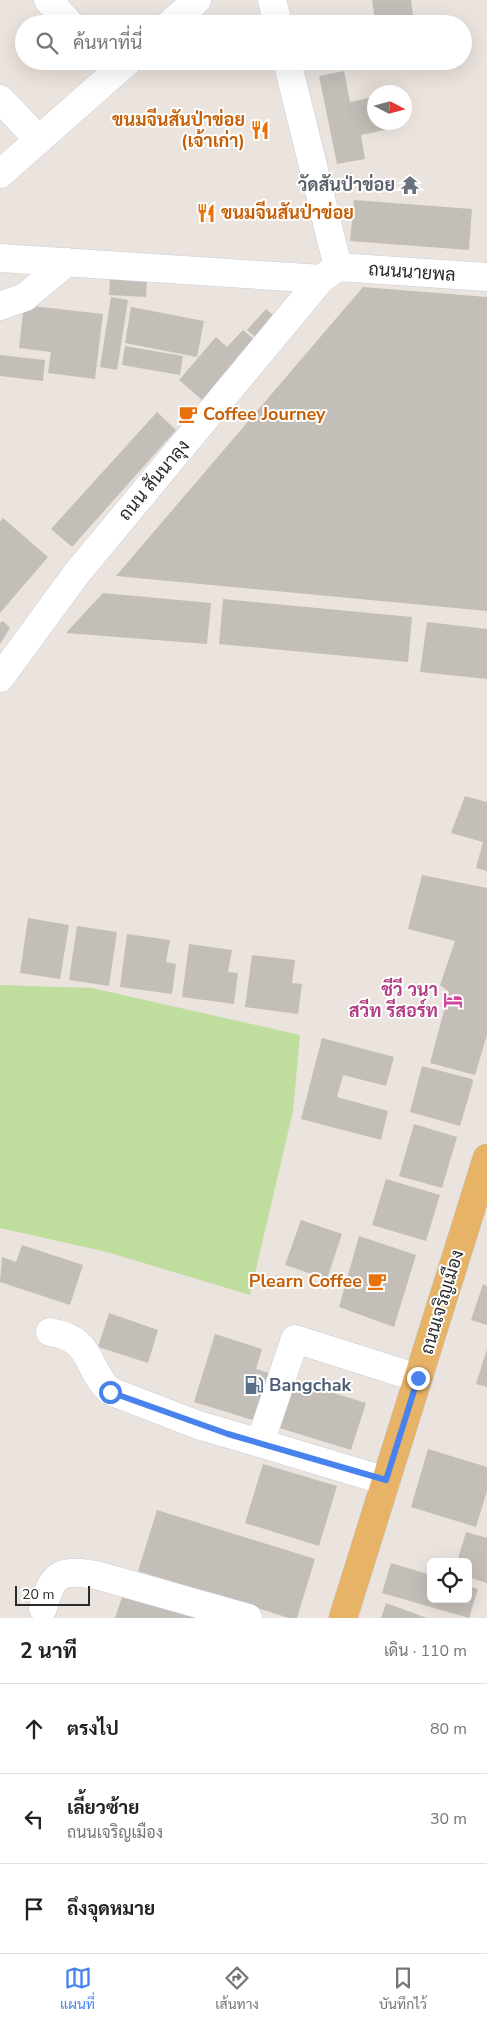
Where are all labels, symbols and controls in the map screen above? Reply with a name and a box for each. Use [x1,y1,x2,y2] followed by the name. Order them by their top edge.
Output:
[15,15,472,70] search box
[33,29,61,57] icon: search
[73,30,142,56] text: ค้นหาที่นี่
[367,85,412,130] north arrow
[112,107,245,153] place label: ขนมจีนสันป่าข่อย (เจ้าเก่า)
[249,119,271,141] restaurant icon: ขนมจีนสันป่าข่อย (เจ้าเก่า)
[298,173,395,197] place label: วัดสันป่าข่อย
[399,174,421,196] temple icon: วัดสันป่าข่อย
[221,200,354,225] place label: ขนมจีนสันป่าข่อย
[195,202,217,224] restaurant icon: ขนมจีนสันป่าข่อย
[368,257,456,287] street label: ถนนนายพล
[203,402,326,426] place label: Coffee Journey
[177,403,199,425] cafe icon: Coffee Journey
[113,434,195,526] street label: ถนน สันนาลุง
[349,977,438,1023] place label: ชีวี วนา สวีท รีสอร์ท
[442,989,464,1011] hotel icon: ชีวี วนา สวีท รีสอร์ท
[415,1247,469,1357] street label: ถนนเจริญเมือง
[249,1269,362,1293] place label: Plearn Coffee
[366,1270,388,1292] cafe icon: Plearn Coffee
[407,1367,430,1390] route end
[269,1373,352,1397] place label: Bangchak
[243,1374,265,1396] fuel station icon: Bangchak
[99,1381,122,1404] route start
[427,1558,472,1603] map controls
[427,1558,472,1603] button: locate
[15,1583,90,1606] scale bar
[22,1585,54,1604] text: 20 m
[20,1637,77,1665] text: 2 นาที
[384,1640,467,1662] text: เดิน · 110 m
[20,1715,48,1743] icon: ahead
[67,1716,119,1742] text: ตรงไป
[430,1718,467,1740] text: 80 m
[67,1795,139,1821] text: เลี้ยวซ้าย
[20,1805,48,1833] icon: left
[430,1808,467,1830] text: 30 m
[67,1822,163,1844] text: ถนนเจริญเมือง
[20,1895,48,1923] icon: arrive
[67,1896,155,1922] text: ถึงจุดหมาย
[60,1964,95,2014] tab: แผนที่
[215,1964,259,2014] tab: เส้นทาง
[379,1964,427,2014] tab: บันทึกไว้

